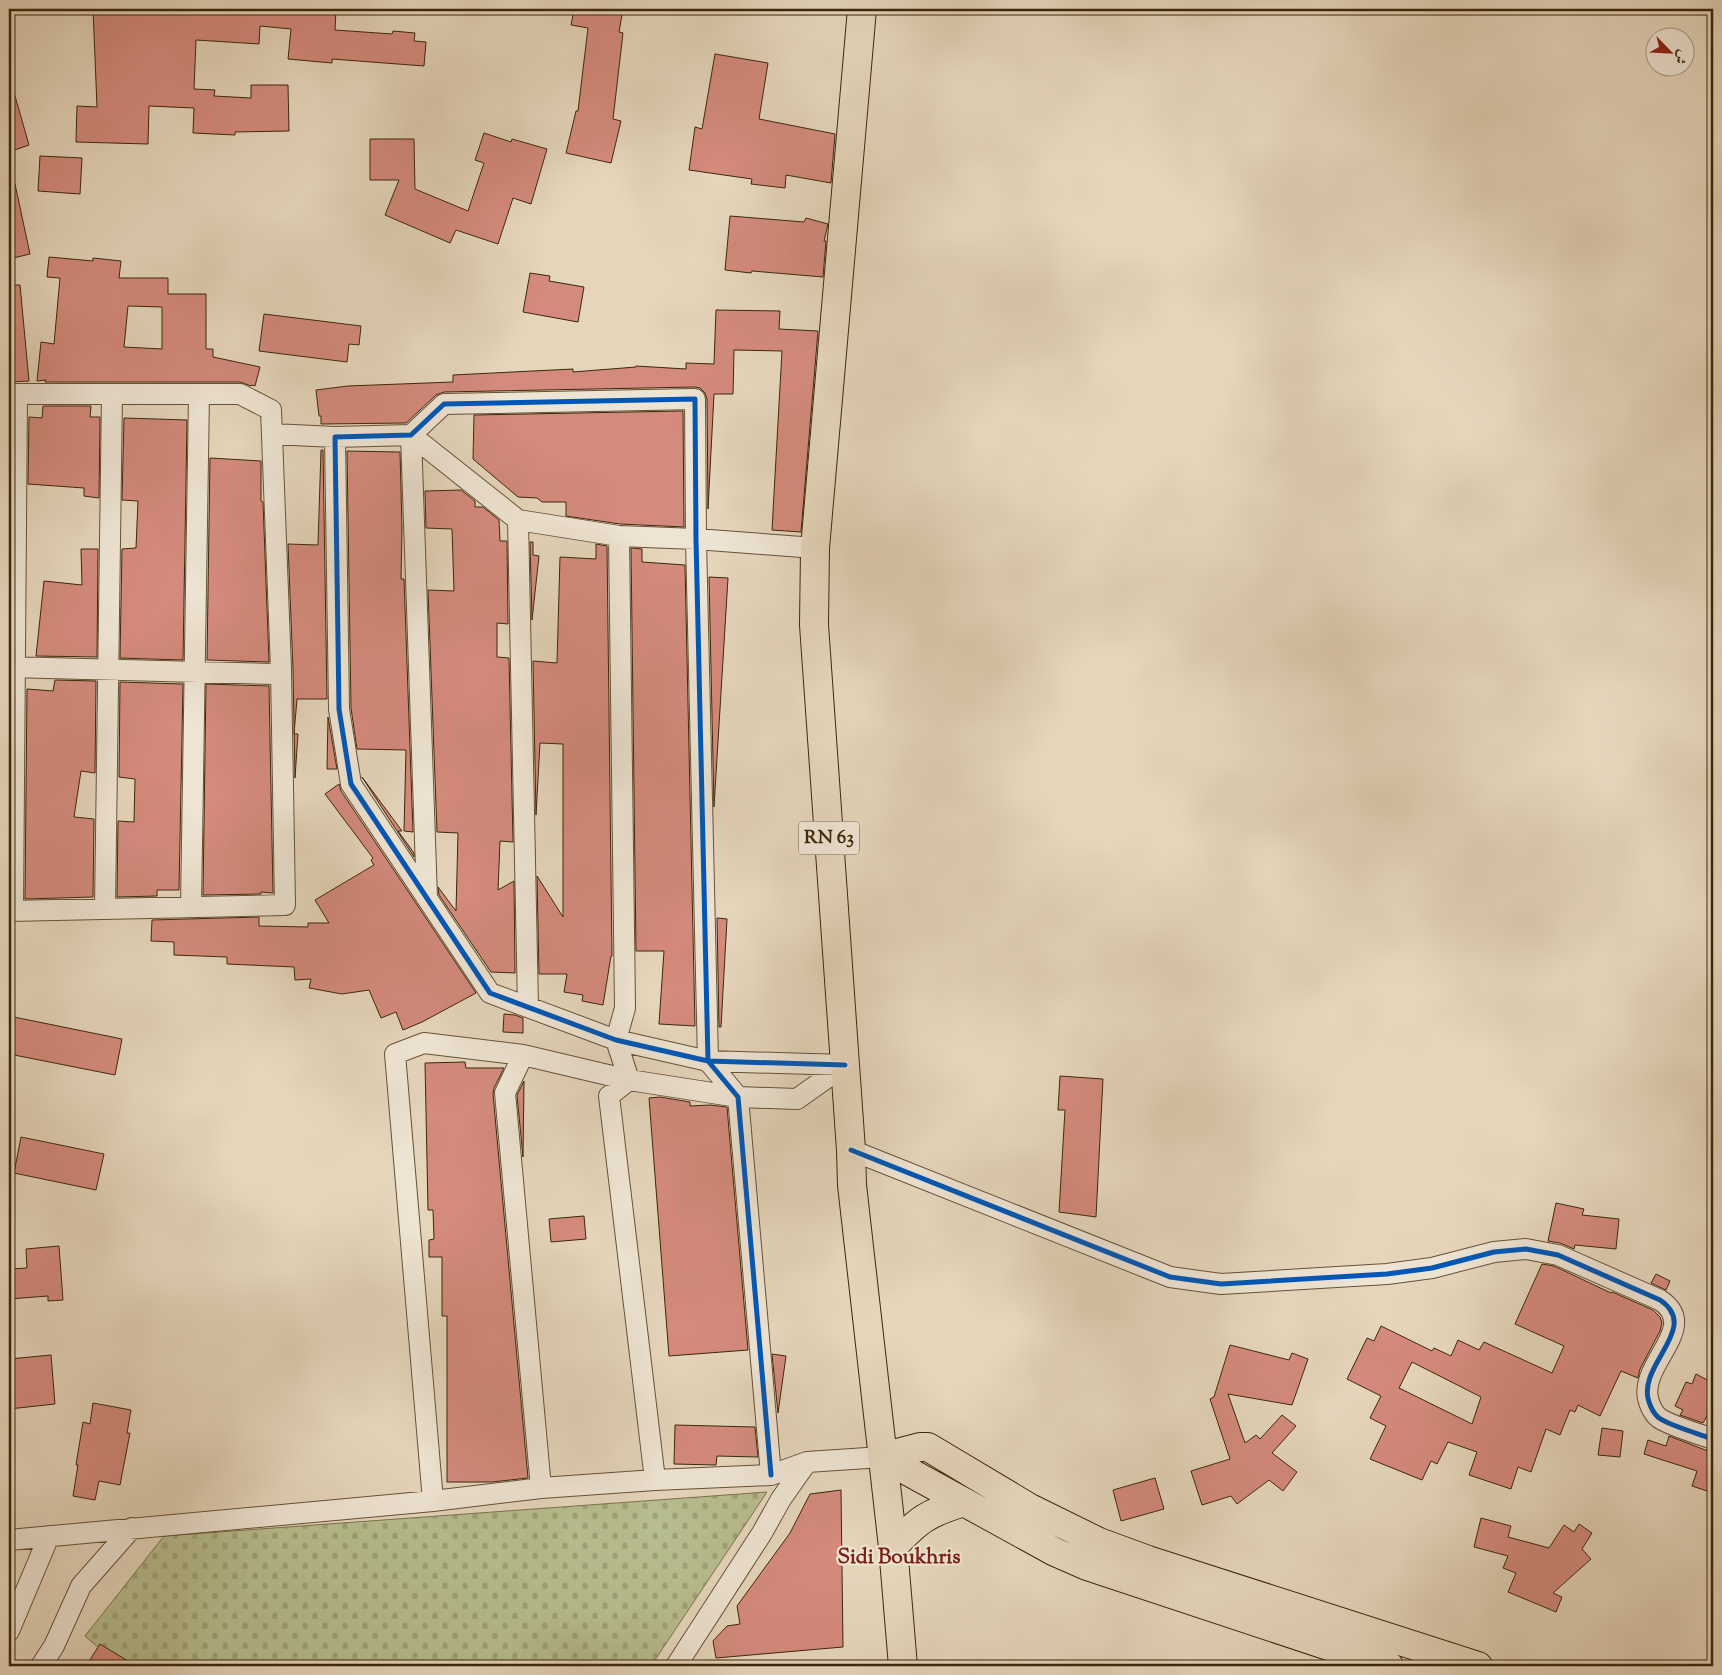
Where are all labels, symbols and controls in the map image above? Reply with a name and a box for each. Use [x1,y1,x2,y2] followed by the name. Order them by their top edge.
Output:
[1644,28,1694,78] north arrow
[1668,46,1692,67] text: ش
[799,821,859,854] road number: RN 63
[837,1543,961,1573] district label: Sidi Boukhris

